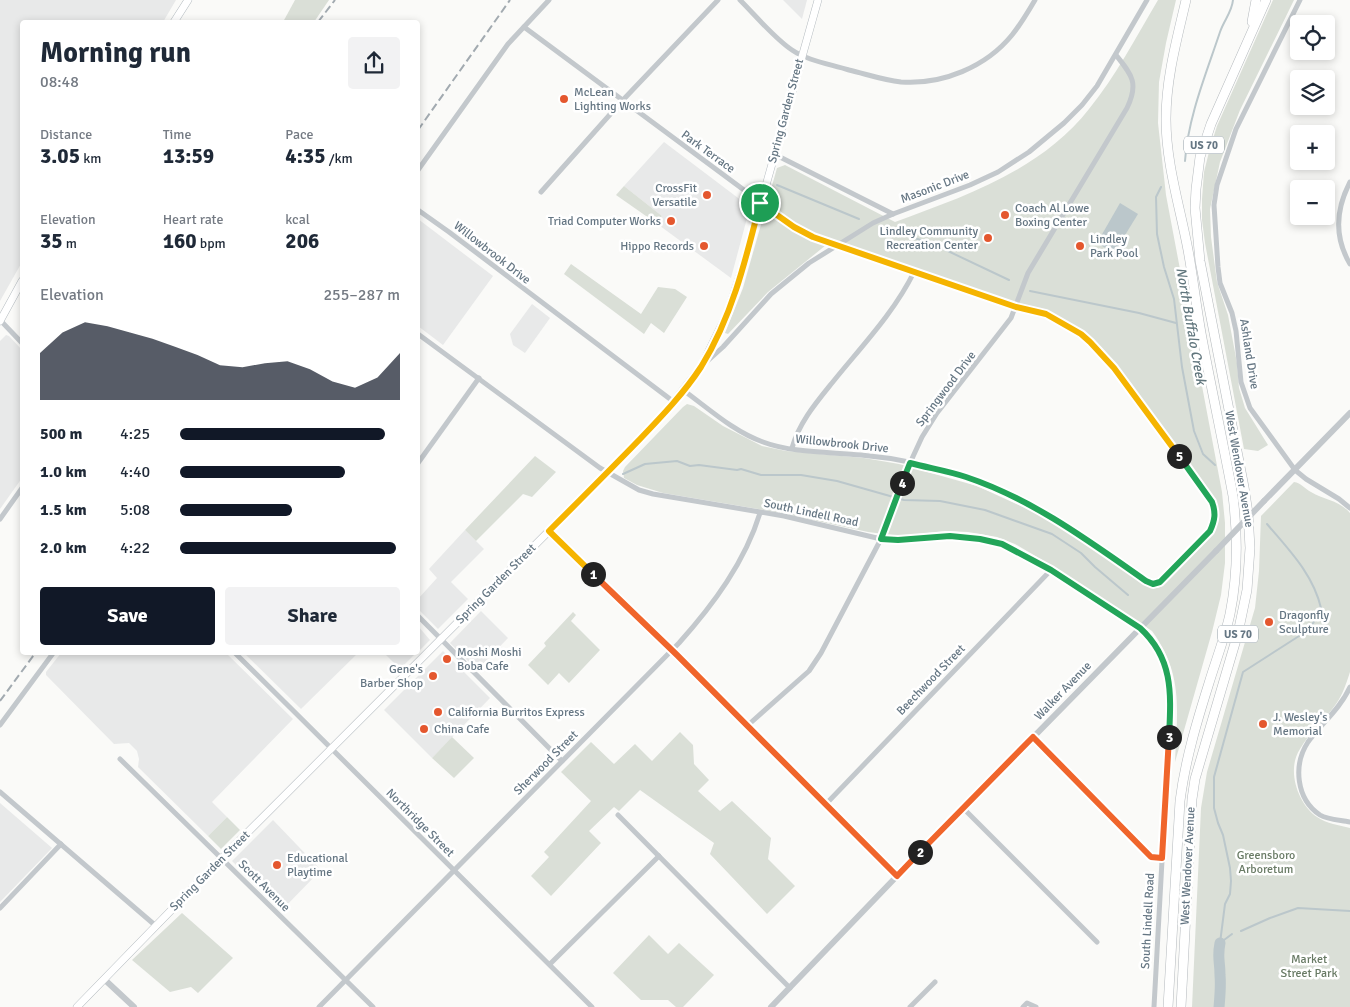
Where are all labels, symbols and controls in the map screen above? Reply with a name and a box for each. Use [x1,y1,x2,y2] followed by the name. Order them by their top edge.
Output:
[1290,15,1335,225] map controls
[1290,15,1335,60] button: locate
[40,36,191,70] text: Morning run
[348,37,400,89] button: share
[765,57,807,165] street label: Spring Garden Street
[1290,70,1335,115] button: layers
[40,72,79,92] text: 08:48
[574,85,651,114] place label: McLean Lighting Works
[558,93,570,105] marker: McLean Lighting Works
[1290,125,1335,170] button: +
[40,126,92,143] text: Distance
[163,126,192,143] text: Time
[285,126,314,143] text: Pace
[678,127,738,177] street label: Park Terrace
[1184,136,1224,154] road number: US 70
[40,143,80,169] text: 3.05
[163,143,214,169] text: 13:59
[285,143,326,169] text: 4:35
[80,150,101,167] text: km
[326,150,353,167] text: /km
[899,167,971,207] street label: Masonic Drive
[1290,180,1335,225] button: −
[652,181,697,210] place label: CrossFit Versatile
[739,182,781,224] pin
[701,189,713,201] marker: CrossFit Versatile
[746,189,774,217] icon: arrive
[1015,201,1089,230] place label: Coach Al Lowe Boxing Center
[999,209,1011,221] marker: Coach Al Lowe Boxing Center
[40,211,96,228] text: Elevation
[163,211,223,228] text: Heart rate
[285,211,310,228] text: kcal
[548,214,661,229] place label: Triad Computer Works
[665,215,677,227] marker: Triad Computer Works
[451,218,533,288] street label: Willowbrook Drive
[880,224,979,253] place label: Lindley Community Recreation Center
[40,228,63,254] text: 35
[163,228,197,254] text: 160
[285,228,319,254] text: 206
[982,232,994,244] marker: Lindley Community Recreation Center
[1090,232,1139,261] place label: Lindley Park Pool
[63,235,77,252] text: m
[197,235,226,252] text: bpm
[620,239,694,254] place label: Hippo Records
[698,240,710,252] marker: Hippo Records
[1074,240,1086,252] marker: Lindley Park Pool
[1172,266,1210,388] water label: North Buffalo Creek
[40,285,104,305] text: Elevation
[323,285,400,305] text: 255–287 m
[1236,318,1262,390] street label: Ashland Drive
[913,348,979,430] street label: Springwood Drive
[1221,409,1257,529] street label: West Wendover Avenue
[40,424,82,444] text: 500 m
[120,424,150,444] text: 4:25
[795,432,889,456] street label: Willowbrook Drive
[1166,444,1192,468] pin: 5
[1176,448,1183,465] text: 5
[40,462,87,482] text: 1.0 km
[120,462,150,482] text: 4:40
[890,470,914,496] pin: 4
[899,475,906,492] text: 4
[762,496,860,530] street label: South Lindell Road
[40,500,87,520] text: 1.5 km
[120,500,150,520] text: 5:08
[40,538,87,558] text: 2.0 km
[120,538,150,558] text: 4:22
[453,541,539,627] street label: Spring Garden Street
[580,562,606,586] pin: 1
[590,566,597,583] text: 1
[40,587,215,645] button: Save
[225,587,400,645] button: Share
[1279,608,1330,637] place label: Dragonfly Sculpture
[1263,616,1275,628] marker: Dragonfly Sculpture
[1218,626,1258,642] road number: US 70
[893,642,969,718] street label: Beechwood Street
[457,645,522,674] place label: Moshi Moshi Boba Cafe
[441,653,453,665] marker: Moshi Moshi Boba Cafe
[1031,659,1095,723] street label: Walker Avenue
[360,662,423,691] place label: Gene's Barber Shop
[427,670,439,682] marker: Gene's Barber Shop
[448,705,585,720] place label: California Burritos Express
[432,706,444,718] marker: California Burritos Express
[1273,710,1327,739] place label: J. Wesley's Memorial
[1257,718,1269,730] marker: J. Wesley's Memorial
[434,722,489,737] place label: China Cafe
[418,723,430,735] marker: China Cafe
[1156,724,1182,750] pin: 3
[511,728,581,798] street label: Sherwood Street
[1166,729,1173,746] text: 3
[383,786,457,860] street label: Northridge Street
[1177,806,1199,926] street label: West Wendover Avenue
[167,828,253,914] street label: Spring Garden Street
[908,840,932,864] pin: 2
[917,844,924,861] text: 2
[1237,848,1295,877] park label: Greensboro Arboretum
[287,851,349,880] place label: Educational Playtime
[235,857,293,915] street label: Scott Avenue
[271,859,283,871] marker: Educational Playtime
[1138,873,1158,969] street label: South Lindell Road
[1281,952,1337,981] park label: Market Street Park

